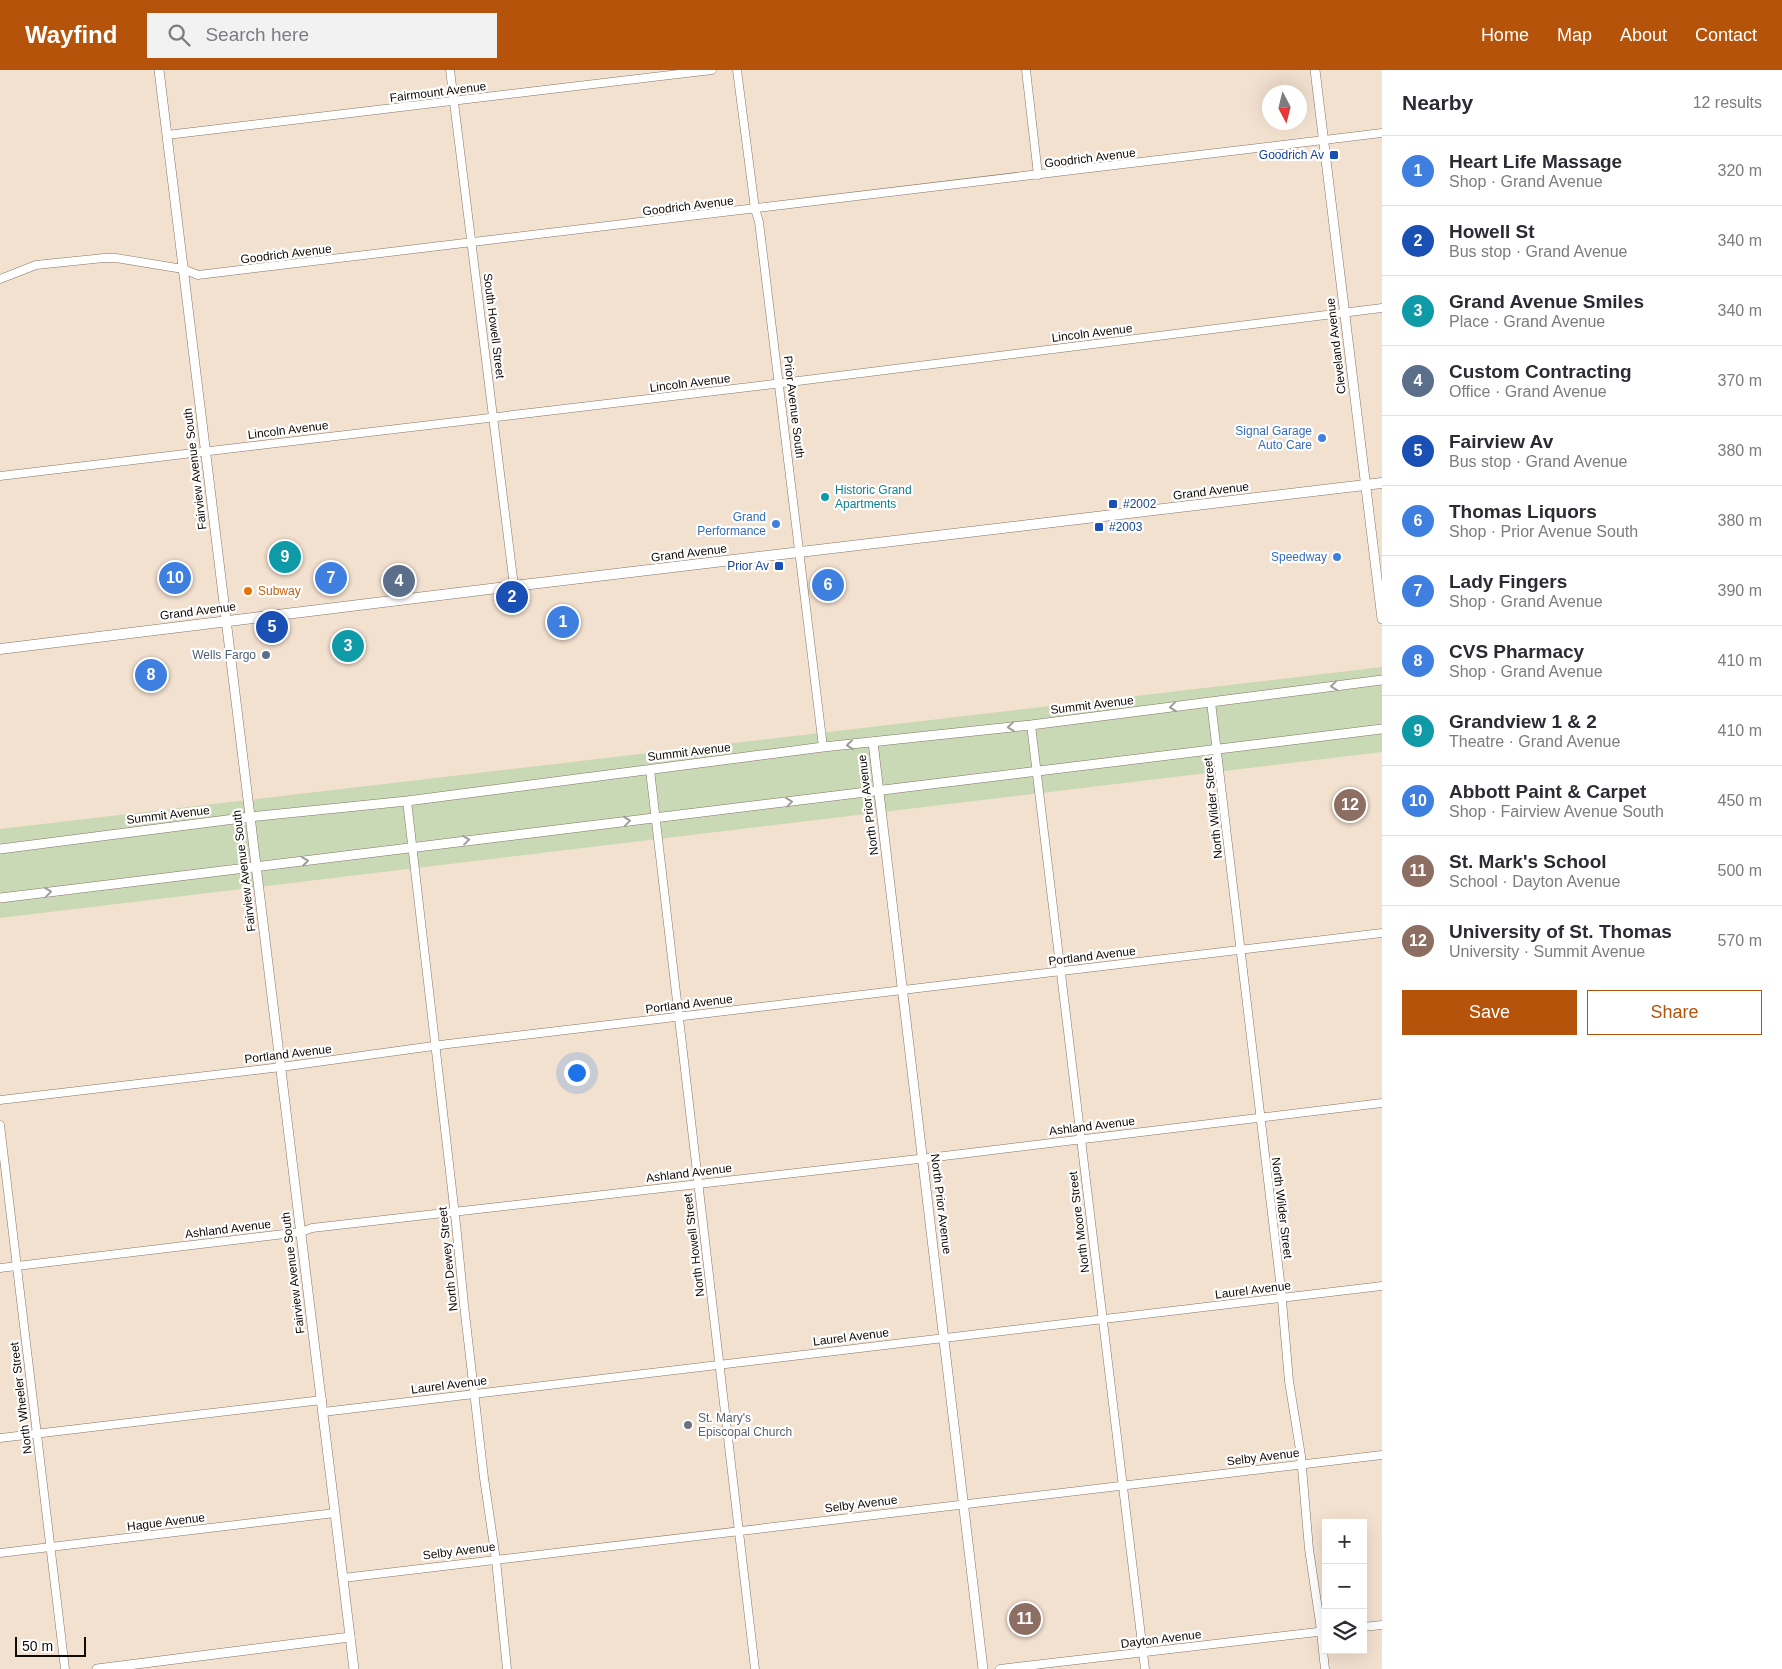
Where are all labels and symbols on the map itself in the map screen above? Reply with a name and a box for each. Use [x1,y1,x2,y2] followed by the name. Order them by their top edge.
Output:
[389,79,487,105] street label: Fairmount Avenue
[1262,85,1307,130] north arrow
[1044,145,1137,171] street label: Goodrich Avenue
[1259,148,1324,162] place label: Goodrich Av
[1328,149,1340,161] marker: Goodrich Av
[642,193,735,219] street label: Goodrich Avenue
[240,241,333,267] street label: Goodrich Avenue
[481,273,507,380] street label: South Howell Street
[1323,297,1349,395] street label: Cleveland Avenue
[1051,321,1133,345] street label: Lincoln Avenue
[781,355,807,459] street label: Prior Avenue South
[649,371,731,395] street label: Lincoln Avenue
[181,407,209,531] street label: Fairview Avenue South
[247,418,329,442] street label: Lincoln Avenue
[1235,424,1312,452] place label: Signal Garage Auto Care
[1316,432,1328,444] marker: Signal Garage Auto Care
[1172,479,1250,503] street label: Grand Avenue
[835,483,912,511] place label: Historic Grand Apartments
[819,491,831,503] marker: Historic Grand Apartments
[1123,497,1157,511] place label: #2002
[1107,498,1119,510] marker: #2002
[697,510,766,538] place label: Grand Performance
[770,518,782,530] marker: Grand Performance
[1109,520,1143,534] place label: #2003
[1093,521,1105,533] marker: #2003
[269,538,301,576] pin: 9
[650,541,728,565] street label: Grand Avenue
[1271,550,1327,564] place label: Speedway
[1331,551,1343,563] marker: Speedway
[159,559,191,597] pin: 10
[315,559,347,597] pin: 7
[727,559,769,573] place label: Prior Av
[773,560,785,572] marker: Prior Av
[383,562,415,600] pin: 4
[812,566,844,604] pin: 6
[496,578,528,616] pin: 2
[258,584,301,598] place label: Subway
[242,585,254,597] marker: Subway
[159,599,237,623] street label: Grand Avenue
[547,603,579,641] pin: 1
[256,608,288,646] pin: 5
[332,627,364,665] pin: 3
[192,648,256,662] place label: Wells Fargo
[260,649,272,661] marker: Wells Fargo
[135,656,167,694] pin: 8
[1329,680,1337,691] one-way arrow
[1050,693,1135,717] street label: Summit Avenue
[1168,701,1176,712] one-way arrow
[1007,721,1015,732] one-way arrow
[845,739,853,750] one-way arrow
[647,740,732,764] street label: Summit Avenue
[855,754,881,856] street label: North Prior Avenue
[1201,756,1225,859] street label: North Wilder Street
[1334,786,1366,824] pin: 12
[785,797,793,808] one-way arrow
[126,803,211,827] street label: Summit Avenue
[230,809,258,933] street label: Fairview Avenue South
[624,816,632,827] one-way arrow
[462,835,470,846] one-way arrow
[301,856,309,867] one-way arrow
[45,887,53,898] one-way arrow
[1048,944,1137,968] street label: Portland Avenue
[645,992,734,1016] street label: Portland Avenue
[244,1042,333,1066] street label: Portland Avenue
[564,1060,590,1086] your location
[1048,1114,1136,1138] street label: Ashland Avenue
[928,1153,954,1255] street label: North Prior Avenue
[1269,1157,1295,1260] street label: North Wilder Street
[645,1161,733,1185] street label: Ashland Avenue
[1066,1170,1092,1273] street label: North Moore Street
[681,1192,707,1297] street label: North Howell Street
[435,1206,460,1312] street label: North Dewey Street
[279,1211,307,1335] street label: Fairview Avenue South
[184,1217,272,1241] street label: Ashland Avenue
[1214,1278,1292,1302] street label: Laurel Avenue
[812,1325,890,1349] street label: Laurel Avenue
[7,1341,35,1455] street label: North Wheeler Street
[410,1373,488,1397] street label: Laurel Avenue
[698,1411,792,1439] place label: St. Mary's Episcopal Church
[682,1419,694,1431] marker: St. Mary's Episcopal Church
[1226,1446,1300,1468] street label: Selby Avenue
[824,1493,898,1515] street label: Selby Avenue
[126,1510,206,1534] street label: Hague Avenue
[422,1540,496,1562] street label: Selby Avenue
[1009,1600,1041,1638] pin: 11
[1120,1627,1202,1651] street label: Dayton Avenue
[15,1634,86,1657] scale bar

